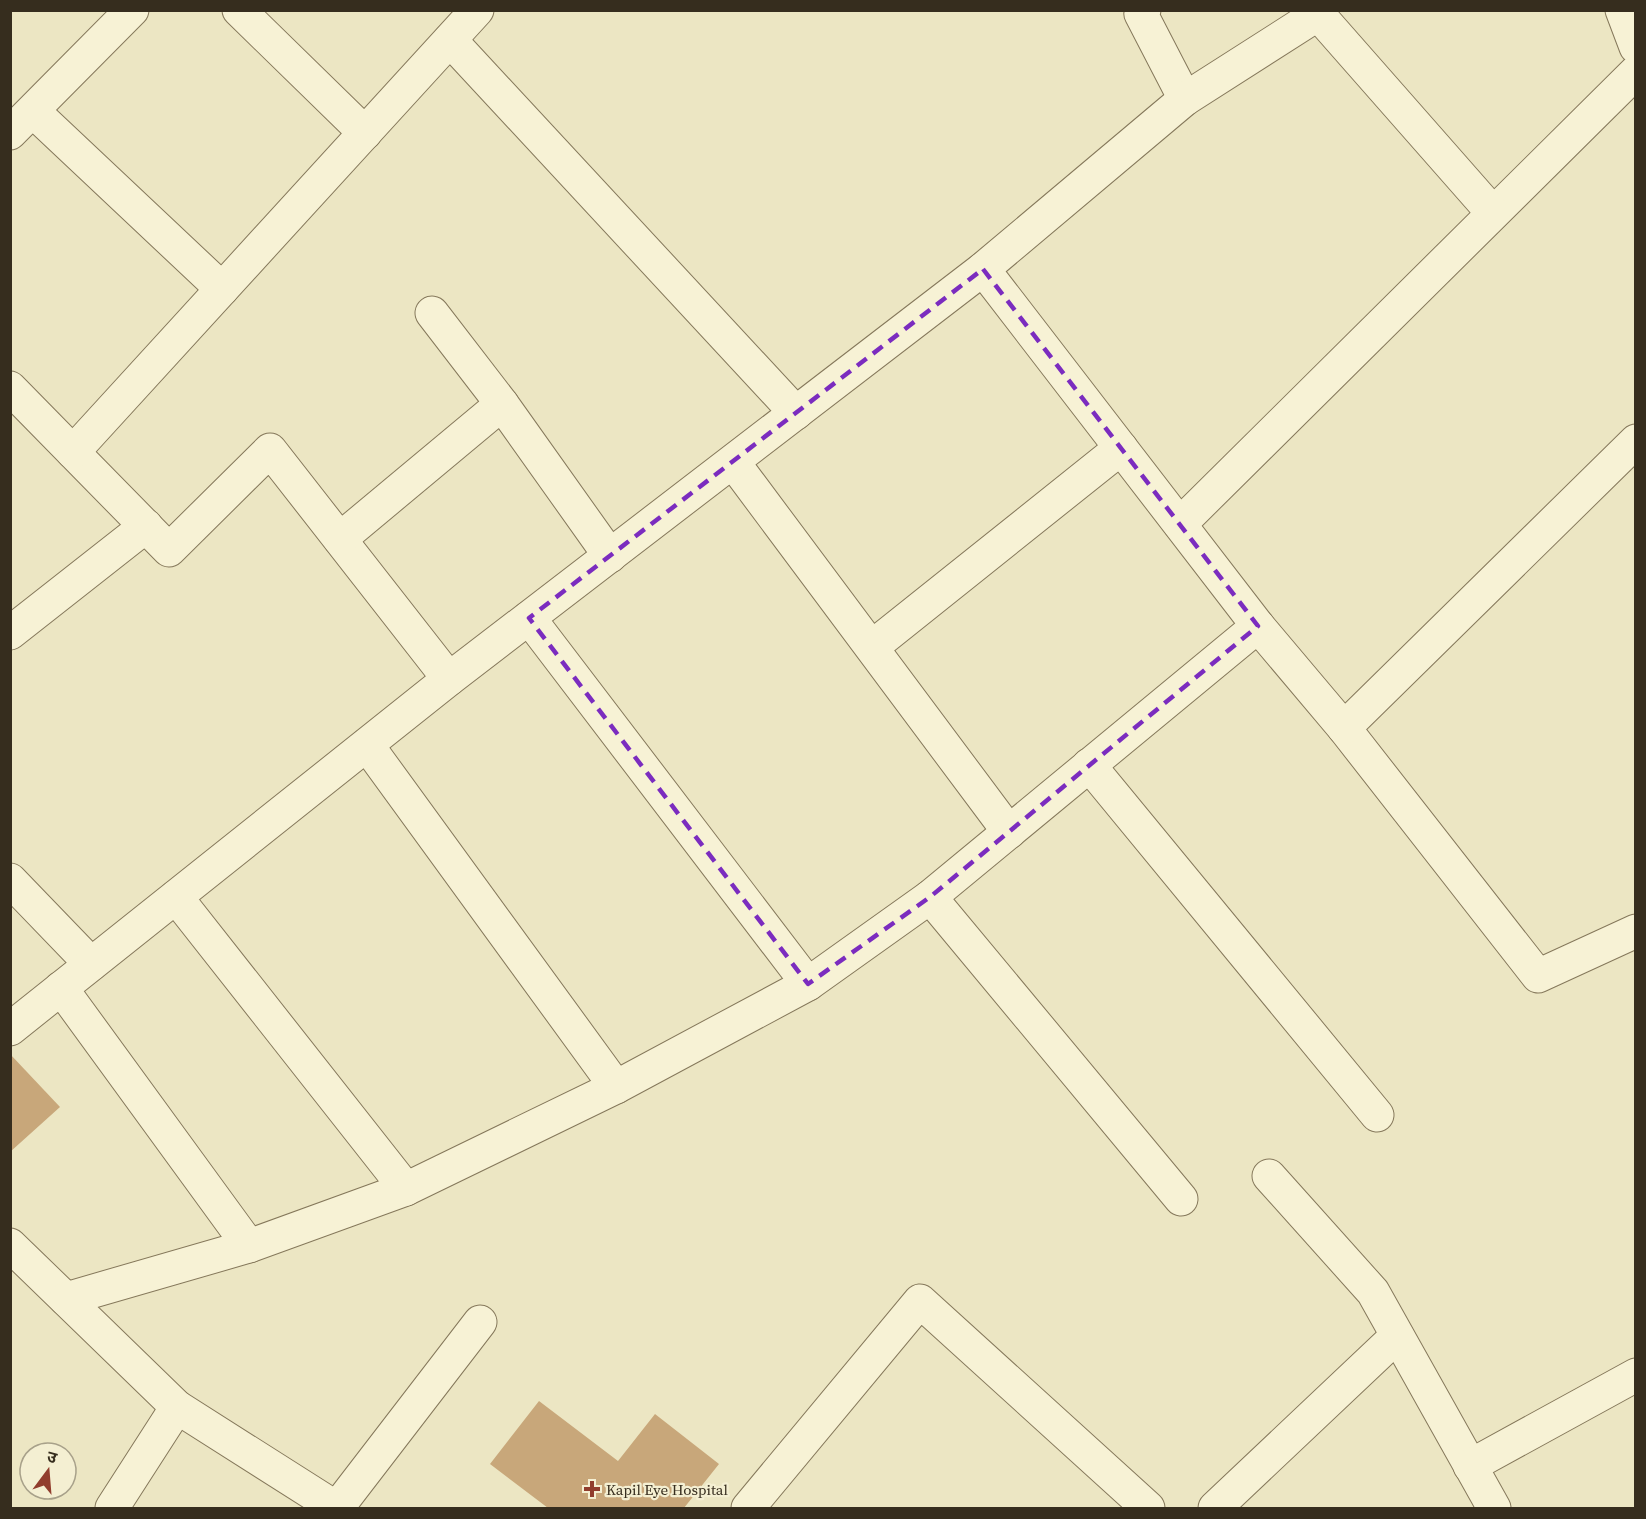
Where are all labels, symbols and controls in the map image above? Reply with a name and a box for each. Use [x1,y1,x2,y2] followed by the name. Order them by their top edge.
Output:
[18,1441,78,1501] north arrow
[45,1445,60,1469] text: उ
[606,1479,728,1500] place label: Kapil Eye Hospital
[583,1480,601,1498] marker: Kapil Eye Hospital

